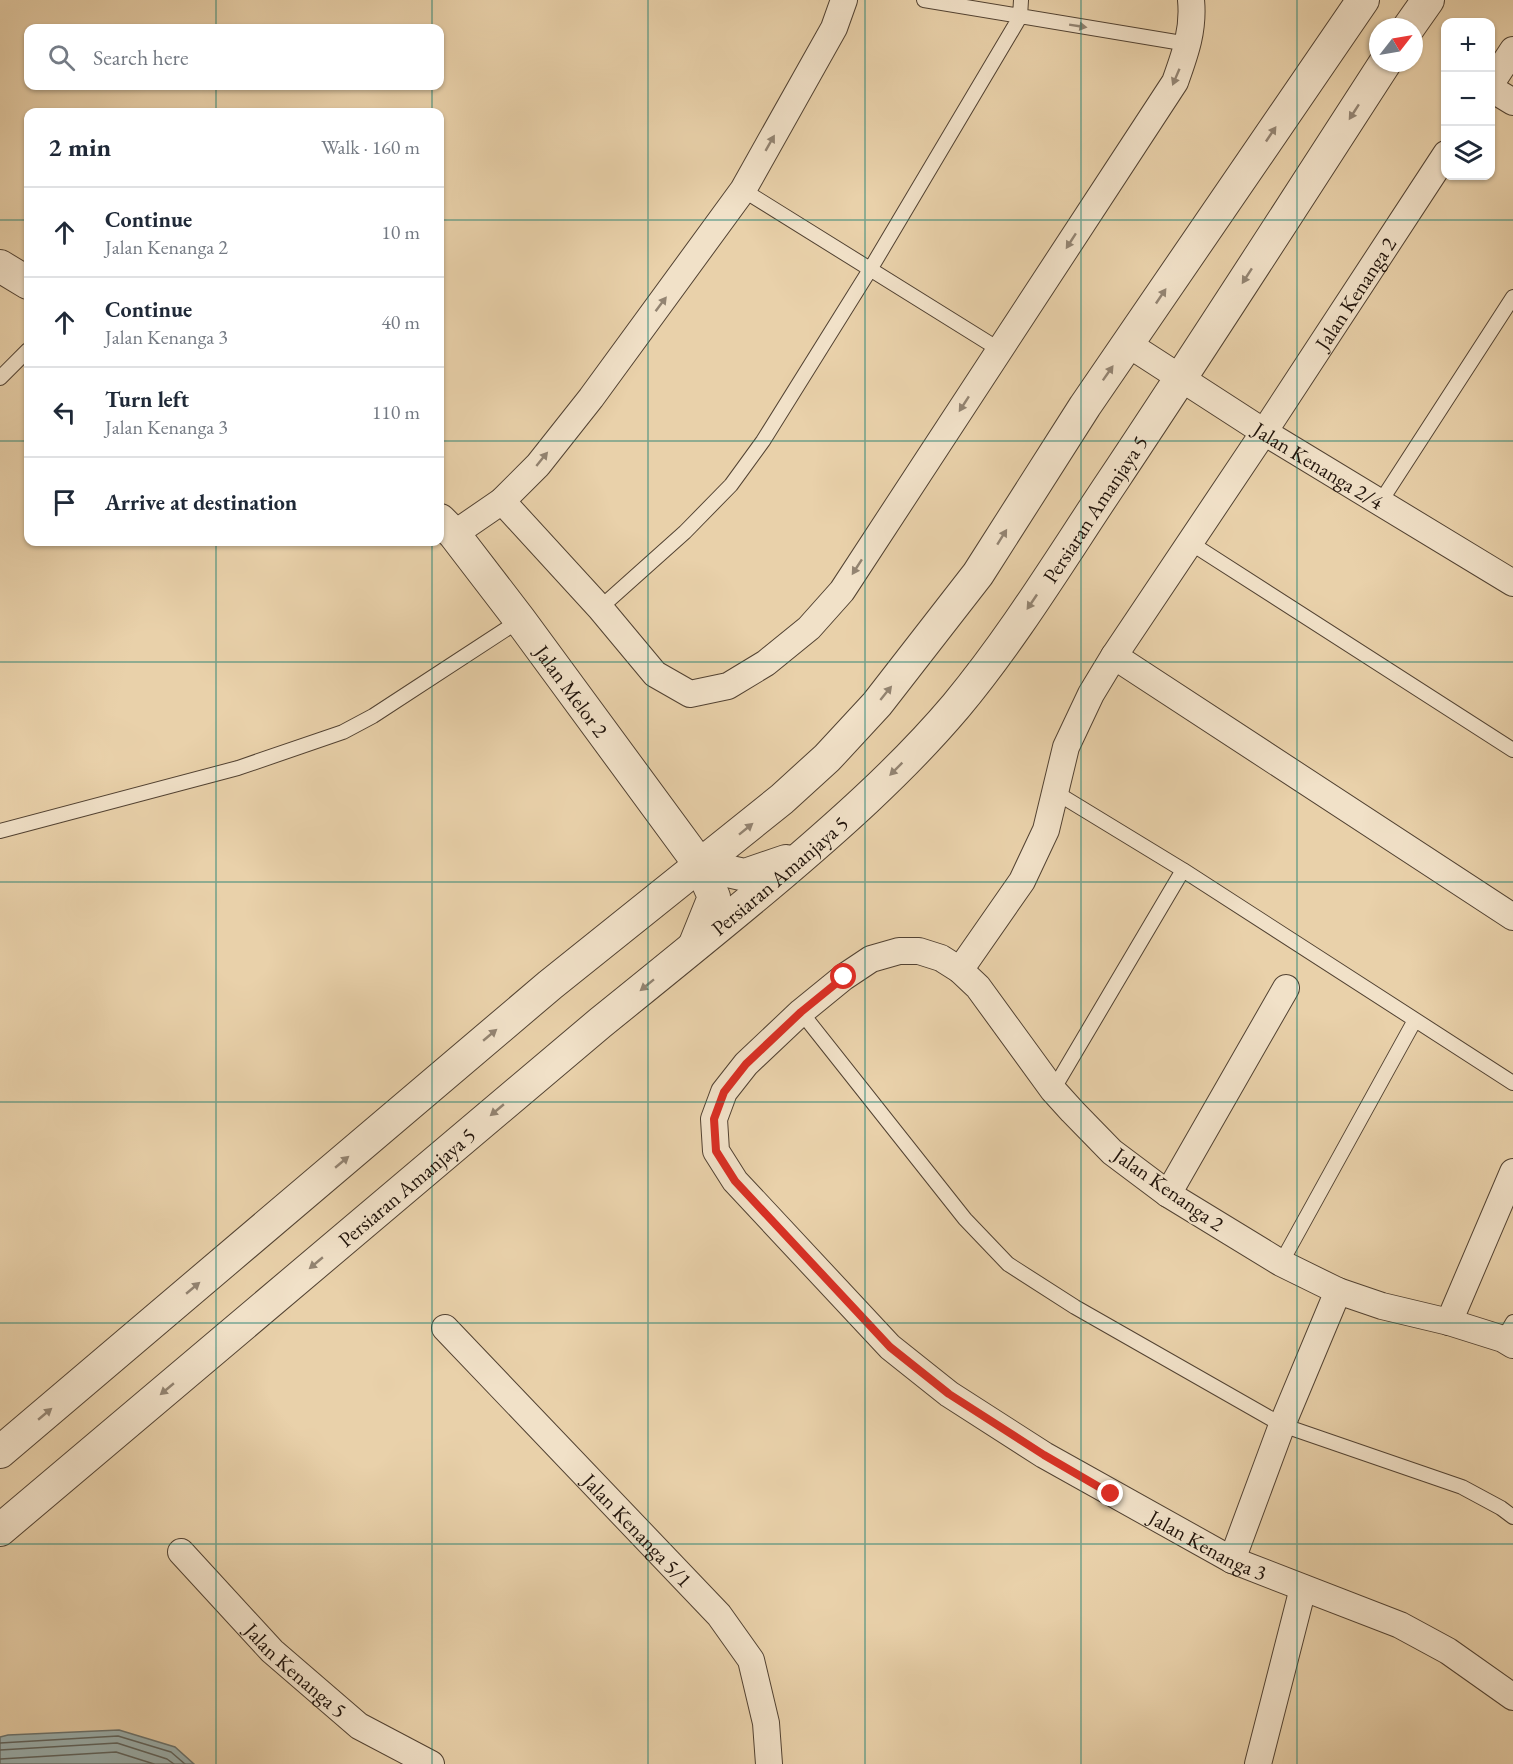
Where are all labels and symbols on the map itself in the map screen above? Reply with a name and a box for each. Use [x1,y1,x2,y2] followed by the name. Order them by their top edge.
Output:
[1369,18,1423,72] north arrow
[1069,22,1088,31] one-way arrow
[1171,68,1181,86] one-way arrow
[1348,104,1359,120] one-way arrow
[1265,127,1277,143] one-way arrow
[765,135,776,151] one-way arrow
[1307,232,1402,356] street label: Jalan Kenanga 2
[1066,233,1077,249] one-way arrow
[1242,267,1253,284] one-way arrow
[1156,287,1167,304] one-way arrow
[654,296,666,311] one-way arrow
[1102,366,1114,382] one-way arrow
[959,396,970,412] one-way arrow
[1247,414,1390,515] street label: Jalan Kenanga 2/4
[1036,430,1153,588] street label: Persiaran Amanjaya 5
[536,451,549,467] one-way arrow
[996,529,1007,545] one-way arrow
[852,559,863,575] one-way arrow
[1026,593,1038,609] one-way arrow
[528,638,615,742] street label: Jalan Melor 2
[879,685,892,701] one-way arrow
[890,761,904,775] one-way arrow
[705,809,854,941] street label: Persiaran Amanjaya 5
[738,822,754,835] one-way arrow
[830,963,856,989] route start
[639,979,655,992] one-way arrow
[482,1029,498,1042] one-way arrow
[490,1103,505,1116] one-way arrow
[332,1121,481,1252] street label: Persiaran Amanjaya 5
[1107,1140,1230,1237] street label: Jalan Kenanga 2
[334,1156,349,1169] one-way arrow
[309,1256,324,1269] one-way arrow
[185,1282,200,1295] one-way arrow
[160,1382,175,1395] one-way arrow
[37,1408,52,1421] one-way arrow
[576,1466,698,1593] street label: Jalan Kenanga 5/1
[1097,1480,1123,1506] route end
[1143,1502,1271,1586] street label: Jalan Kenanga 3
[238,1615,353,1723] street label: Jalan Kenanga 5

